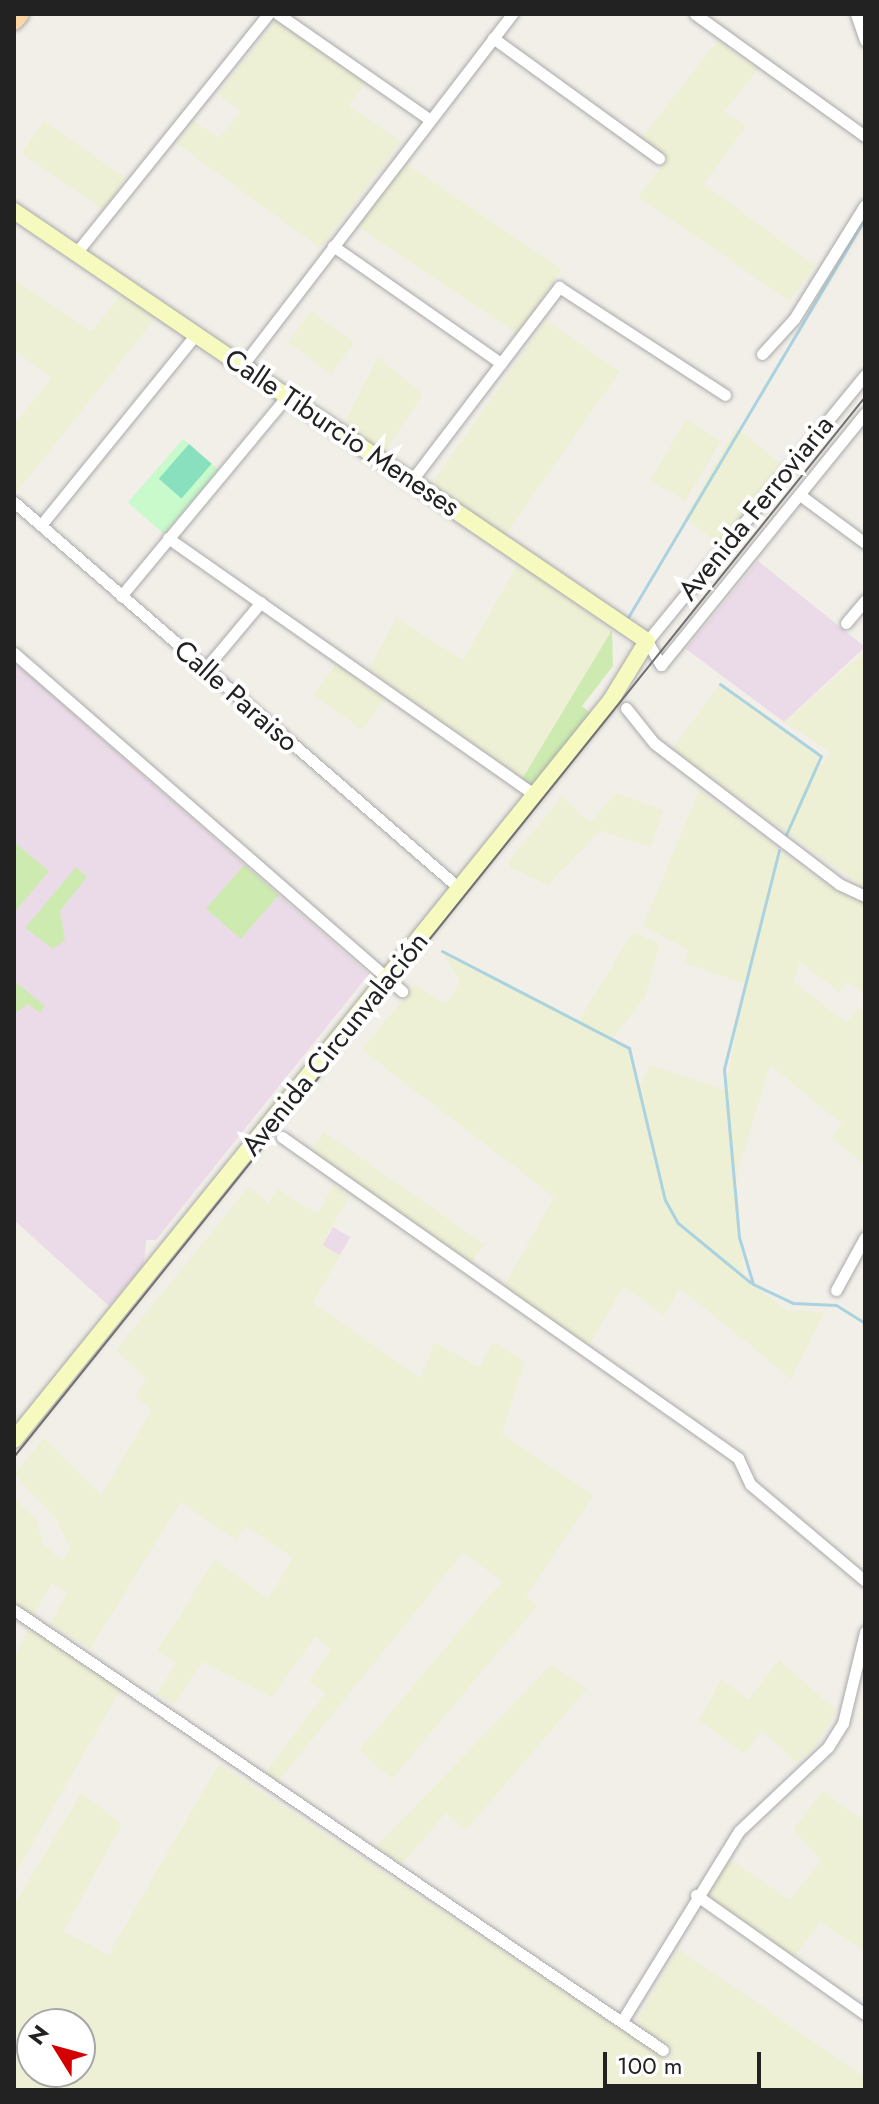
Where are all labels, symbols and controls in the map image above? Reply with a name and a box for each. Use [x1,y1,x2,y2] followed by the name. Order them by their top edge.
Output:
[218,342,466,524] street label: Calle Tiburcio Meneses
[671,409,841,607] street label: Avenida Ferroviaria
[167,633,305,759] street label: Calle Paraiso
[235,925,435,1163] street label: Avenida Circunvalación
[16,2008,96,2088] north arrow
[20,2018,56,2051] text: N
[607,2036,765,2086] scale bar
[617,2048,683,2083] text: 100 m

